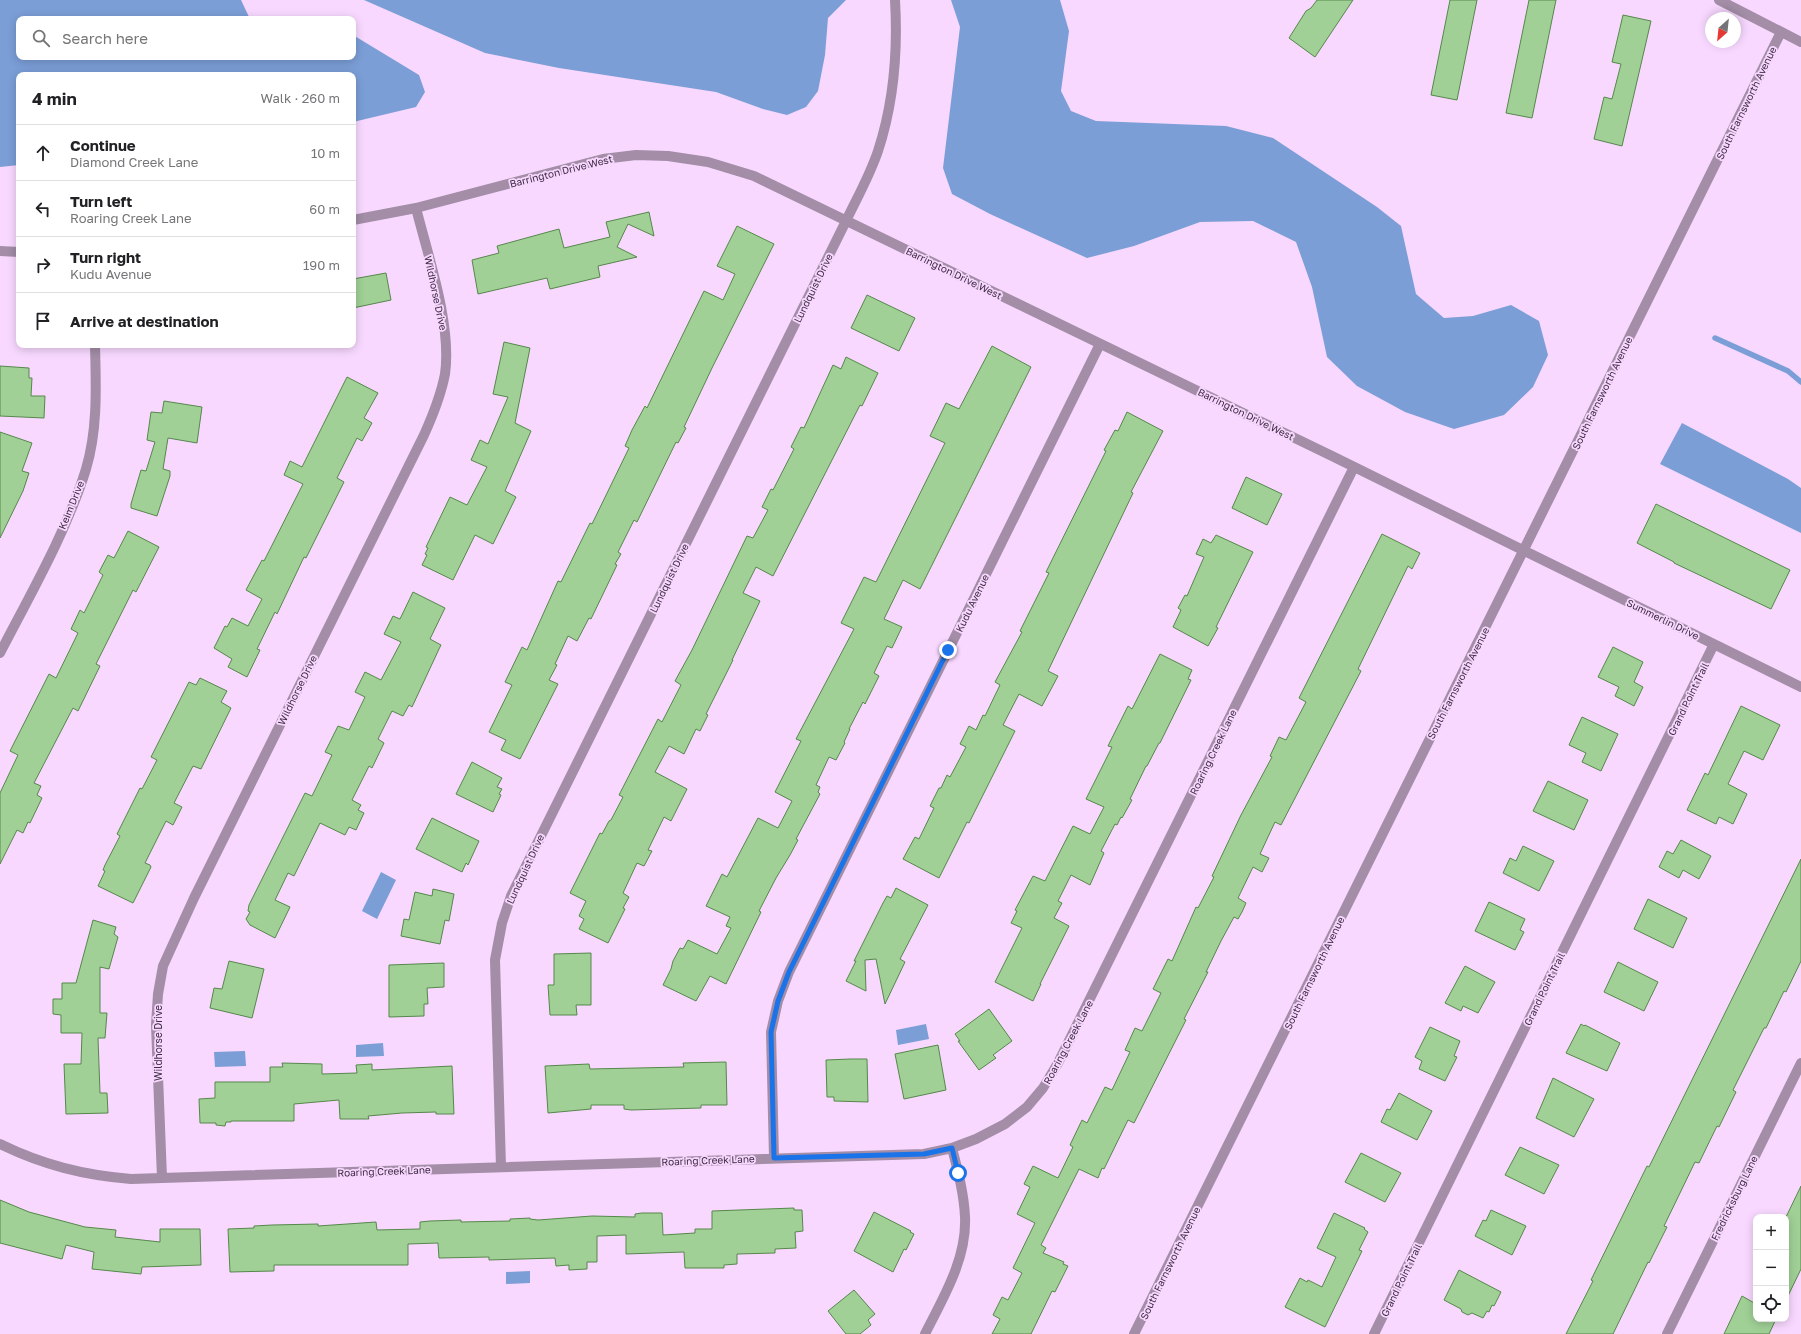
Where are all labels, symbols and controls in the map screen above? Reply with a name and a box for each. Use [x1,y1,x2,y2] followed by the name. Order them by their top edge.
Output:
[1705,12,1741,48] north arrow
[16,16,356,60] search box
[30,27,52,49] icon: search
[62,29,148,47] text: Search here
[1713,45,1779,161] street label: South Farnsworth Avenue
[32,88,77,109] text: 4 min
[261,90,340,106] text: Walk · 260 m
[70,136,136,154] text: Continue
[32,142,54,164] icon: ahead
[311,145,340,161] text: 10 m
[508,152,614,190] street label: Barrington Drive West
[70,154,198,170] text: Diamond Creek Lane
[70,192,132,210] text: Turn left
[32,198,54,220] icon: left
[309,201,340,217] text: 60 m
[70,210,192,226] text: Roaring Creek Lane
[904,245,1004,301] street label: Barrington Drive West
[70,248,141,266] text: Turn right
[791,251,835,324] street label: Lundquist Drive
[32,254,54,276] icon: right
[422,255,450,332] street label: Wildhorse Drive
[303,257,340,273] text: 190 m
[70,266,152,282] text: Kudu Avenue
[32,310,54,332] icon: arrive
[70,312,219,330] text: Arrive at destination
[1569,335,1635,451] street label: South Farnsworth Avenue
[1196,386,1296,442] street label: Barrington Drive West
[56,479,86,531] street label: Keim Drive
[647,541,691,614] street label: Lundquist Drive
[953,572,991,634] street label: Kudu Avenue
[1625,596,1701,642] street label: Summerlin Drive
[1425,625,1492,741] street label: South Farnsworth Avenue
[939,641,957,659] route end
[275,653,319,727] street label: Wildhorse Drive
[1665,661,1711,737] street label: Grand Point Trail
[1187,707,1239,797] street label: Roaring Creek Lane
[504,832,546,906] street label: Lundquist Drive
[1281,915,1347,1031] street label: South Farnsworth Avenue
[1521,951,1567,1027] street label: Grand Point Trail
[1041,998,1095,1086] street label: Roaring Creek Lane
[152,1005,164,1081] street label: Wildhorse Drive
[661,1152,755,1168] street label: Roaring Creek Lane
[1708,1154,1760,1242] street label: Fredricksburg Lane
[337,1163,431,1179] street label: Roaring Creek Lane
[949,1164,967,1182] route start
[1137,1205,1203,1321] street label: South Farnsworth Avenue
[1753,1214,1789,1322] map controls
[1753,1214,1789,1250] button: +
[1378,1242,1424,1318] street label: Grand Point Trail
[1753,1250,1789,1286] button: −
[1753,1286,1789,1322] button: locate

